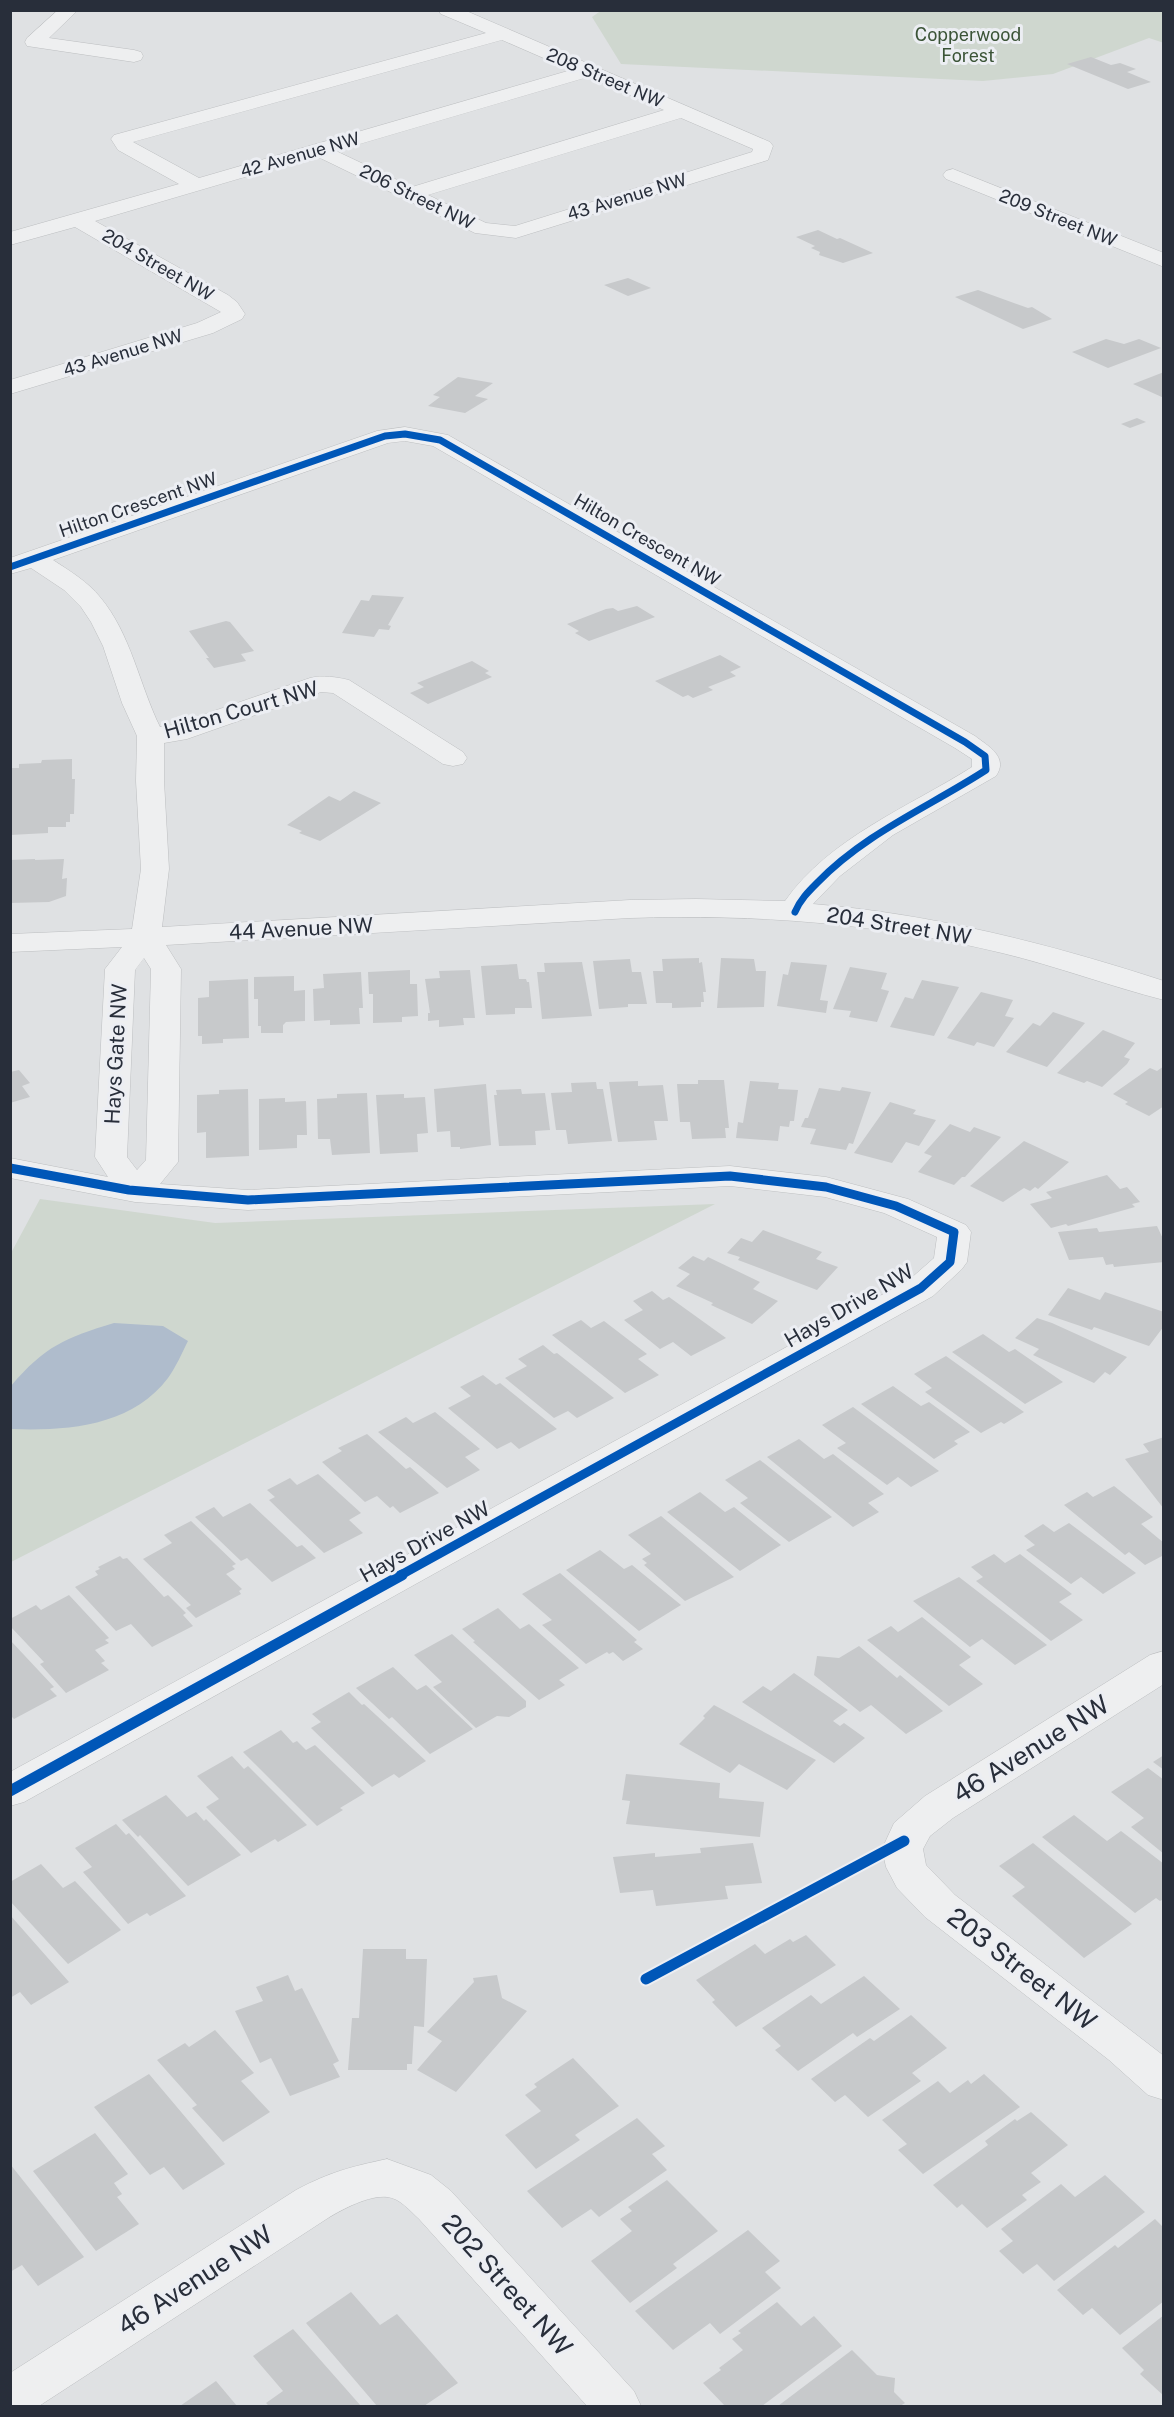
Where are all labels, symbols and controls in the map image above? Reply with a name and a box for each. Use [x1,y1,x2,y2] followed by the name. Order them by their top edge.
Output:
[915,24,1021,66] park label: Copperwood Forest
[543,43,667,112] street label: 208 Street NW
[238,127,362,182] street label: 42 Avenue NW
[356,160,478,233] street label: 206 Street NW
[565,168,689,225] street label: 43 Avenue NW
[996,184,1120,251] street label: 209 Street NW
[99,224,218,305] street label: 204 Street NW
[61,324,185,381] street label: 43 Avenue NW
[56,468,219,541] street label: Hilton Crescent NW
[570,489,724,590] street label: Hilton Crescent NW
[161,676,321,744] street label: Hilton Court NW
[825,902,973,949] street label: 204 Street NW
[228,912,374,945] street label: 44 Avenue NW
[99,983,132,1125] street label: Hays Gate NW
[780,1258,918,1353] street label: Hays Drive NW
[355,1495,494,1588] street label: Hays Drive NW
[947,1688,1115,1809] street label: 46 Avenue NW
[942,1901,1103,2037] street label: 203 Street NW
[436,2207,579,2362] street label: 202 Street NW
[111,2218,278,2341] street label: 46 Avenue NW

